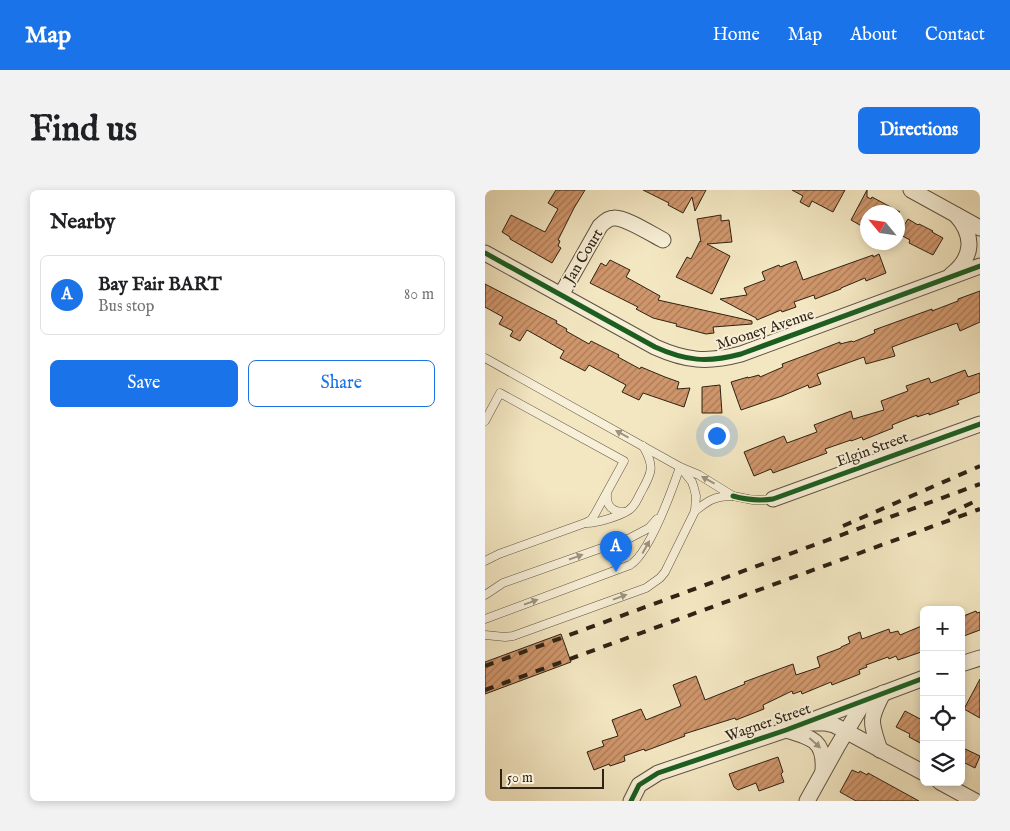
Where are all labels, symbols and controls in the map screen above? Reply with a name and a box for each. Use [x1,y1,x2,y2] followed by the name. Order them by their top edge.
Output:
[25,20,71,51] text: Map
[713,24,760,47] text: Home
[788,24,822,47] text: Map
[850,24,897,47] text: About
[925,24,985,47] text: Contact
[858,107,980,154] button: Directions
[30,108,137,153] text: Find us
[860,205,905,250] north arrow
[50,209,115,236] text: Nearby
[559,225,607,289] street label: Jan Court
[98,273,222,297] text: Bay Fair BART
[62,285,72,305] text: A
[404,285,434,305] text: 80 m
[98,297,154,317] text: Bus stop
[714,305,816,354] street label: Mooney Avenue
[50,360,238,407] button: Save
[248,360,435,407] button: Share
[704,423,730,449] your location
[834,428,911,471] street label: Elgin Street
[615,430,630,438] one-way arrow
[701,475,714,484] one-way arrow
[600,531,632,572] pin: A
[641,540,650,554] one-way arrow
[569,553,584,561] one-way arrow
[613,593,628,601] one-way arrow
[523,598,538,605] one-way arrow
[920,606,965,786] map controls
[920,606,965,651] button: +
[920,651,965,696] button: −
[920,696,965,741] button: locate
[723,699,813,746] street label: Wagner Street
[809,738,821,749] one-way arrow
[920,741,965,786] button: layers
[500,766,604,789] scale bar
[507,769,533,787] text: 50 m

